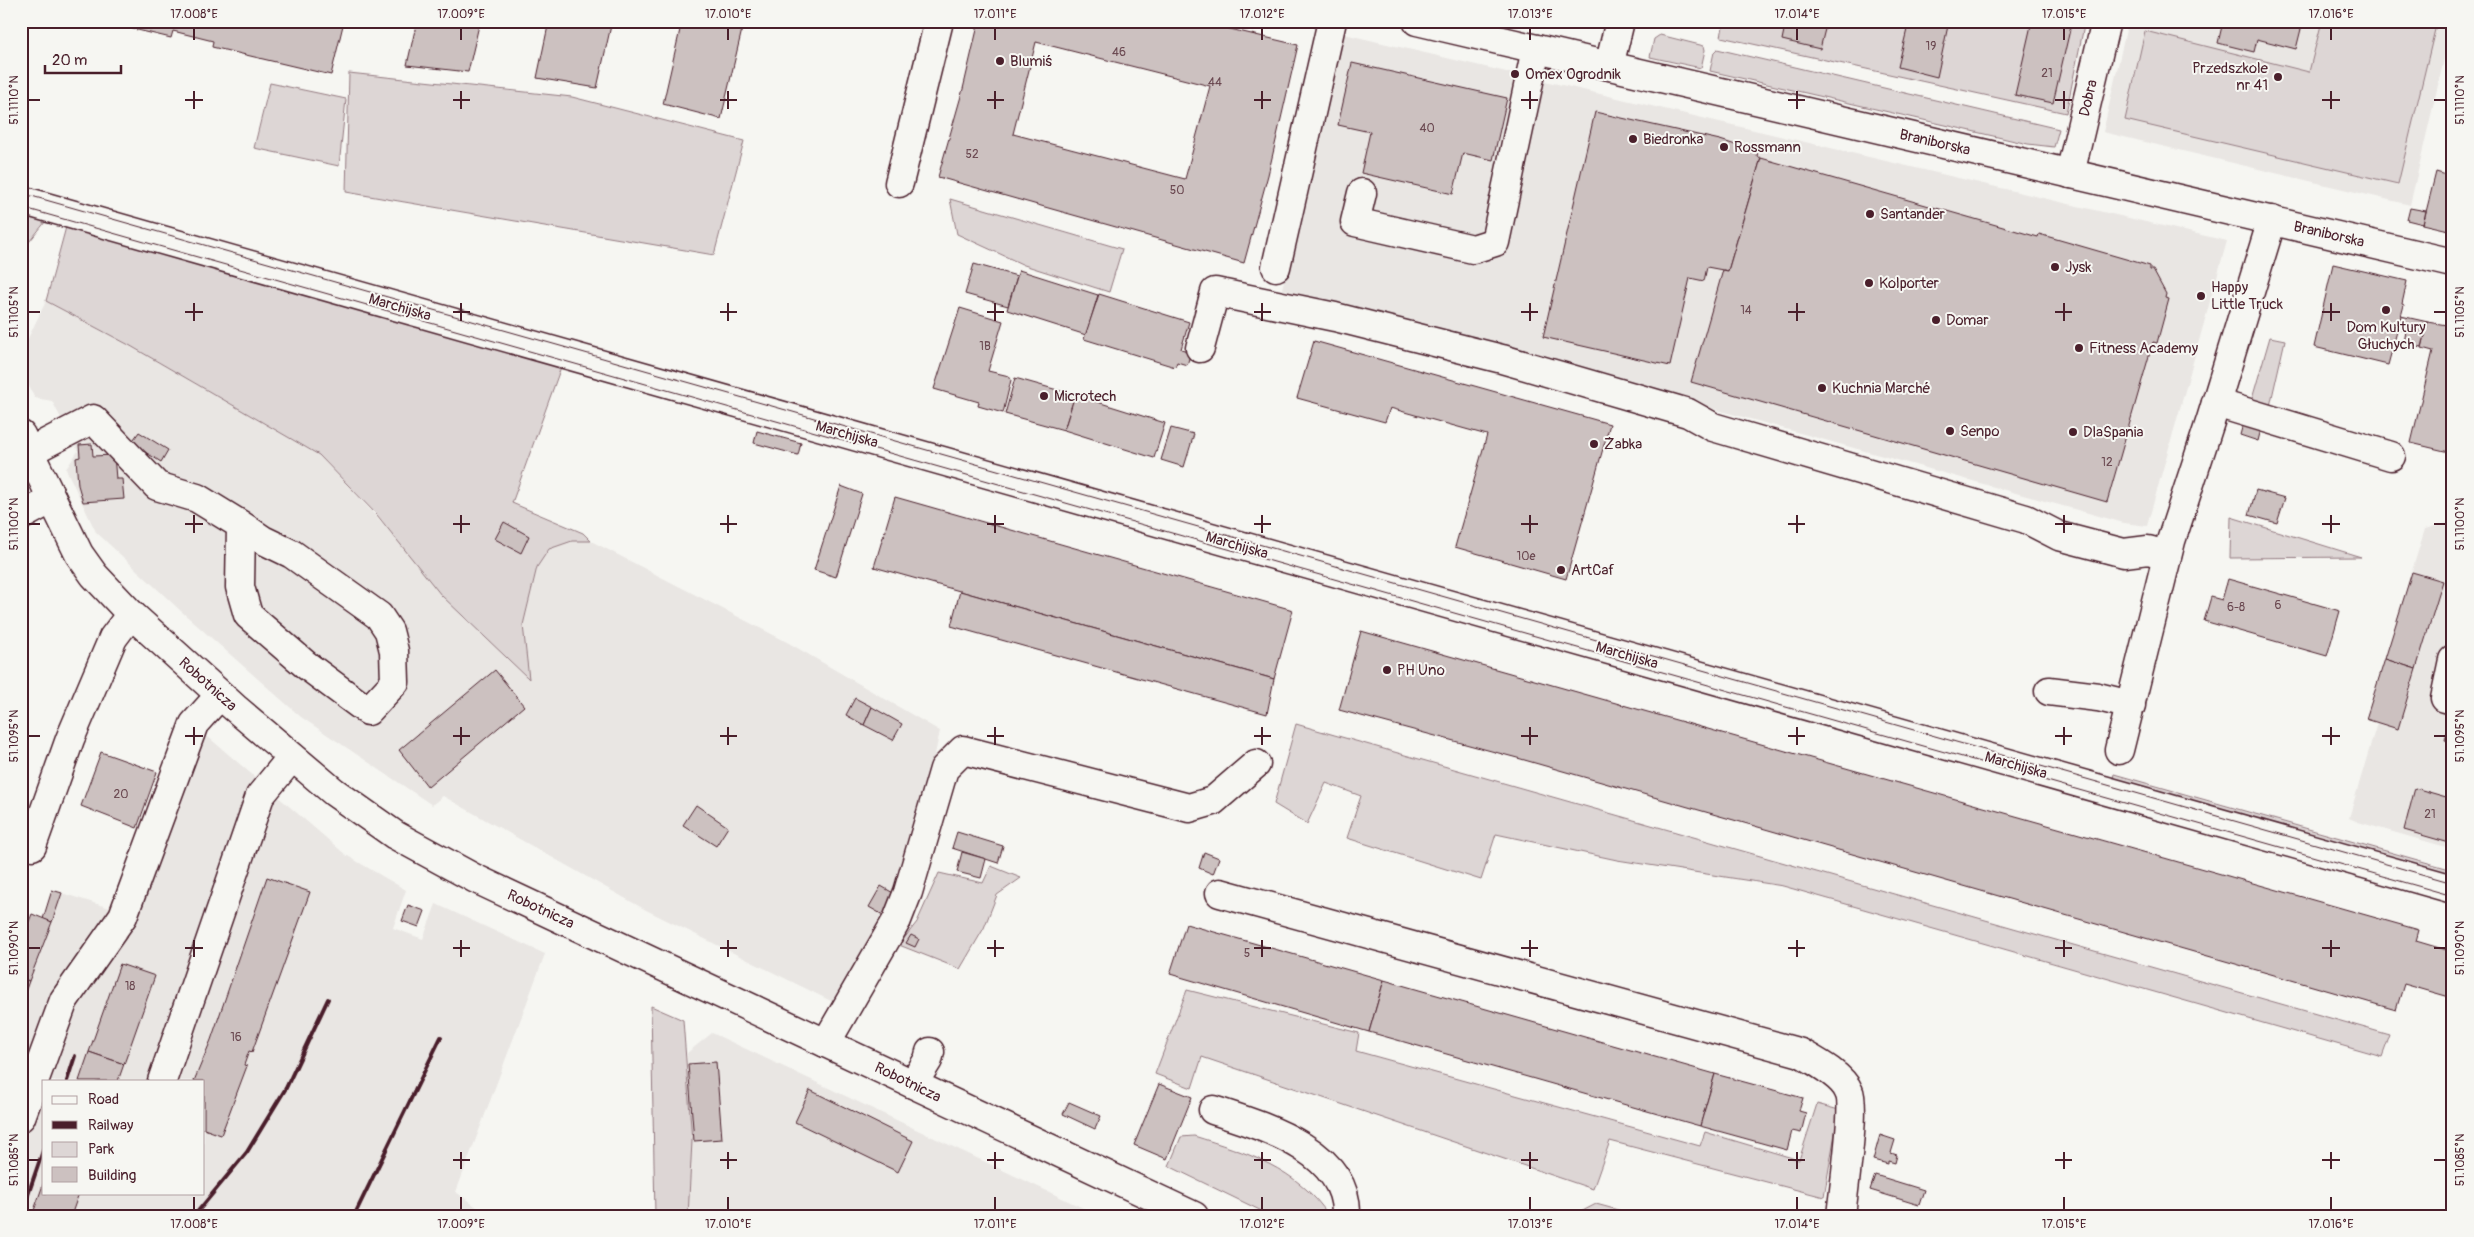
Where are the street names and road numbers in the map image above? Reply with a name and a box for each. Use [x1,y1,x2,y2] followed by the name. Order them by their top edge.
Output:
[2075,78,2102,118] street label: Dobra
[1898,125,1972,160] street label: Braniborska
[2292,217,2366,252] street label: Braniborska
[366,289,433,325] street label: Marchijska
[813,416,880,452] street label: Marchijska
[1203,527,1270,563] street label: Marchijska
[1593,637,1660,673] street label: Marchijska
[175,653,241,715] street label: Robotnicza
[1982,747,2049,783] street label: Marchijska
[504,886,577,933] street label: Robotnicza
[871,1058,944,1107] street label: Robotnicza

